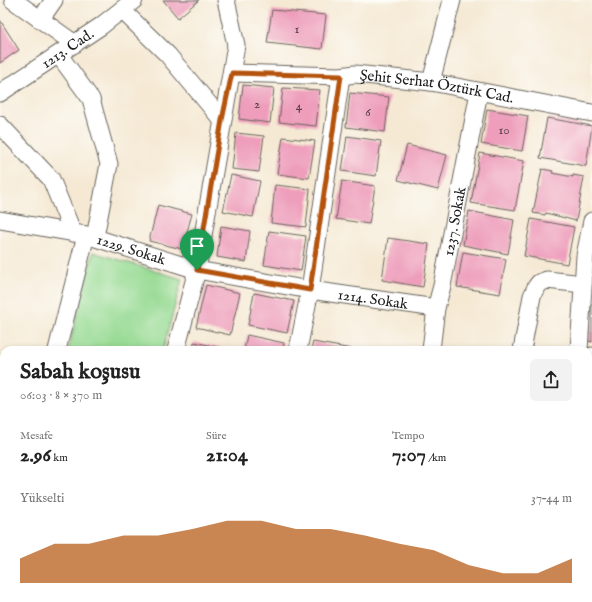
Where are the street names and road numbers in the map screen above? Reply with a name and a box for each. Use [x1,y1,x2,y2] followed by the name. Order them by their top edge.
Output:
[38,24,97,72] street label: 1213. Cad.
[359,65,516,107] street label: Şehit Serhat Öztürk Cad.
[438,184,470,257] street label: 1237. Sokak
[95,230,169,269] street label: 1229. Sokak
[337,285,410,314] street label: 1214. Sokak

